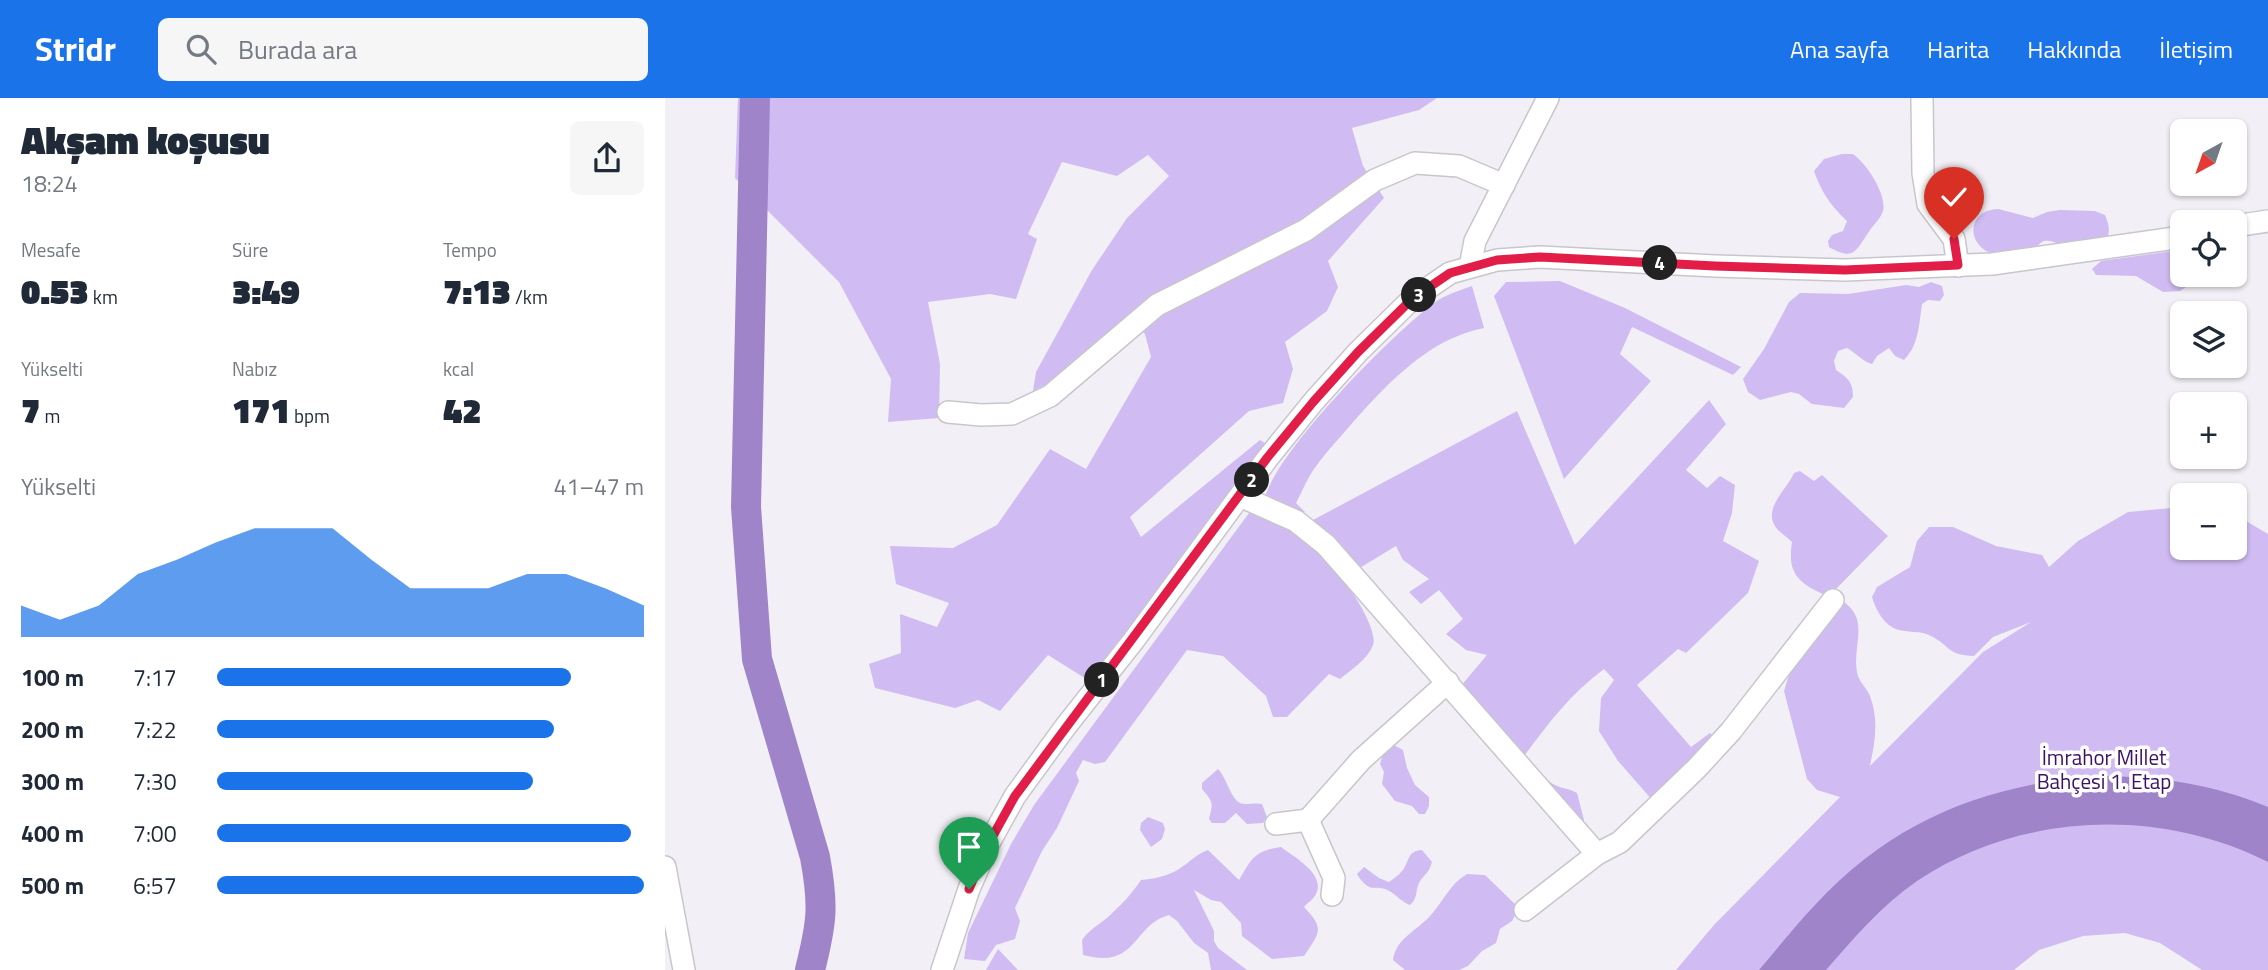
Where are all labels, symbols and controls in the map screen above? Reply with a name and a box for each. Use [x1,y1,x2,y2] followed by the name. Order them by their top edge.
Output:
[158,18,648,81] search box
[35,24,116,74] text: Stridr
[182,30,220,68] icon: search
[238,30,357,69] text: Burada ara
[1790,31,1889,67] text: Ana sayfa
[1927,31,1989,67] text: Harita
[2027,31,2121,67] text: Hakkında
[2159,31,2233,67] text: İletişim
[21,111,270,169] text: Akşam koşusu
[2170,119,2247,196] north arrow
[2170,119,2247,560] map controls
[570,121,644,195] button: share
[21,166,78,201] text: 18:24
[1924,167,1984,239] pin
[1935,178,1973,216] icon: check
[2170,210,2247,287] button: locate
[21,235,81,264] text: Mesafe
[232,235,268,264] text: Süre
[443,235,497,264] text: Tempo
[1643,246,1677,280] pin: 4
[1654,248,1665,277] text: 4
[21,264,89,318] text: 0.53
[232,264,300,318] text: 3:49
[443,264,511,318] text: 7:13
[1401,278,1437,312] pin: 3
[1413,280,1424,309] text: 3
[89,282,118,311] text: km
[511,282,548,311] text: /km
[2170,301,2247,378] button: layers
[21,354,83,383] text: Yükselti
[232,354,277,383] text: Nabız
[443,354,474,383] text: kcal
[21,383,40,437] text: 7
[232,383,290,437] text: 171
[443,383,482,437] text: 42
[2170,392,2247,469] button: +
[40,401,60,430] text: m
[290,401,330,430] text: bpm
[1235,462,1269,498] pin: 2
[1246,465,1257,494] text: 2
[21,469,96,504] text: Yükselti
[554,469,644,504] text: 41–47 m
[2170,483,2247,560] button: −
[21,660,84,695] text: 100 m
[133,660,177,695] text: 7:17
[1085,662,1119,698] pin: 1
[1096,665,1107,694] text: 1
[21,712,84,747] text: 200 m
[133,712,177,747] text: 7:22
[2037,741,2171,797] park label: İmrahor Millet Bahçesi 1. Etap
[21,764,84,799] text: 300 m
[133,764,177,799] text: 7:30
[21,816,84,851] text: 400 m
[133,816,177,851] text: 7:00
[939,817,999,889] pin
[950,828,988,866] icon: arrive
[21,868,84,903] text: 500 m
[133,868,177,903] text: 6:57

